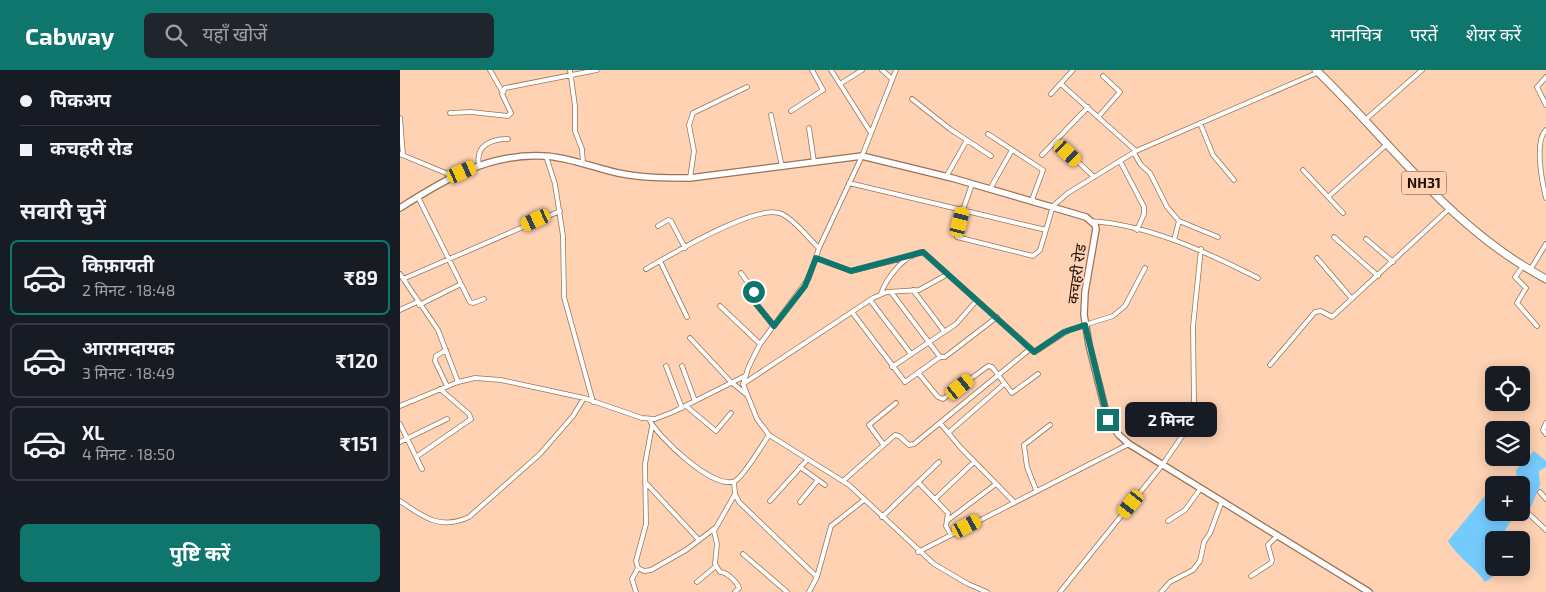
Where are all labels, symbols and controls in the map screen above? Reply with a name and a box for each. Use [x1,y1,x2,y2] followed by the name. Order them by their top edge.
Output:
[144,13,494,58] search box
[25,21,114,50] text: Cabway
[162,21,190,49] icon: search
[202,22,267,45] text: यहाँ खोजें
[1330,23,1382,45] text: मानचित्र
[1410,23,1438,45] text: परतें
[1466,23,1521,45] text: शेयर करें
[50,88,111,111] text: पिकअप
[50,136,133,159] text: कचहरी रोड
[1051,137,1084,169] car
[445,159,478,185] car
[1402,172,1446,195] road number: NH31
[20,197,106,223] text: सवारी चुनें
[949,206,970,238] car
[519,207,552,233] car
[1063,242,1089,305] street label: कचहरी रोड
[82,253,154,276] text: किफ़ायती
[22,255,67,300] icon: car
[344,266,378,289] text: ₹89
[82,280,176,299] text: 2 मिनट · 18:48
[743,281,765,303] route start
[82,336,174,359] text: आरामदायक
[22,338,67,383] icon: car
[336,349,378,372] text: ₹120
[82,363,175,382] text: 3 मिनट · 18:49
[1485,366,1530,576] map controls
[1485,366,1530,411] button: locate
[943,372,976,402] car
[1126,402,1218,438] callout: 2 मिनट
[1097,409,1119,431] route end
[1148,410,1194,429] text: 2 मिनट
[22,421,67,466] icon: car
[82,421,104,444] text: XL
[1485,421,1530,466] button: layers
[340,432,378,455] text: ₹151
[82,444,175,463] text: 4 मिनट · 18:50
[1485,476,1530,521] button: +
[1115,488,1146,520] car
[950,512,983,540] car
[20,524,380,582] button: पुष्टि करें
[1485,531,1530,576] button: −

